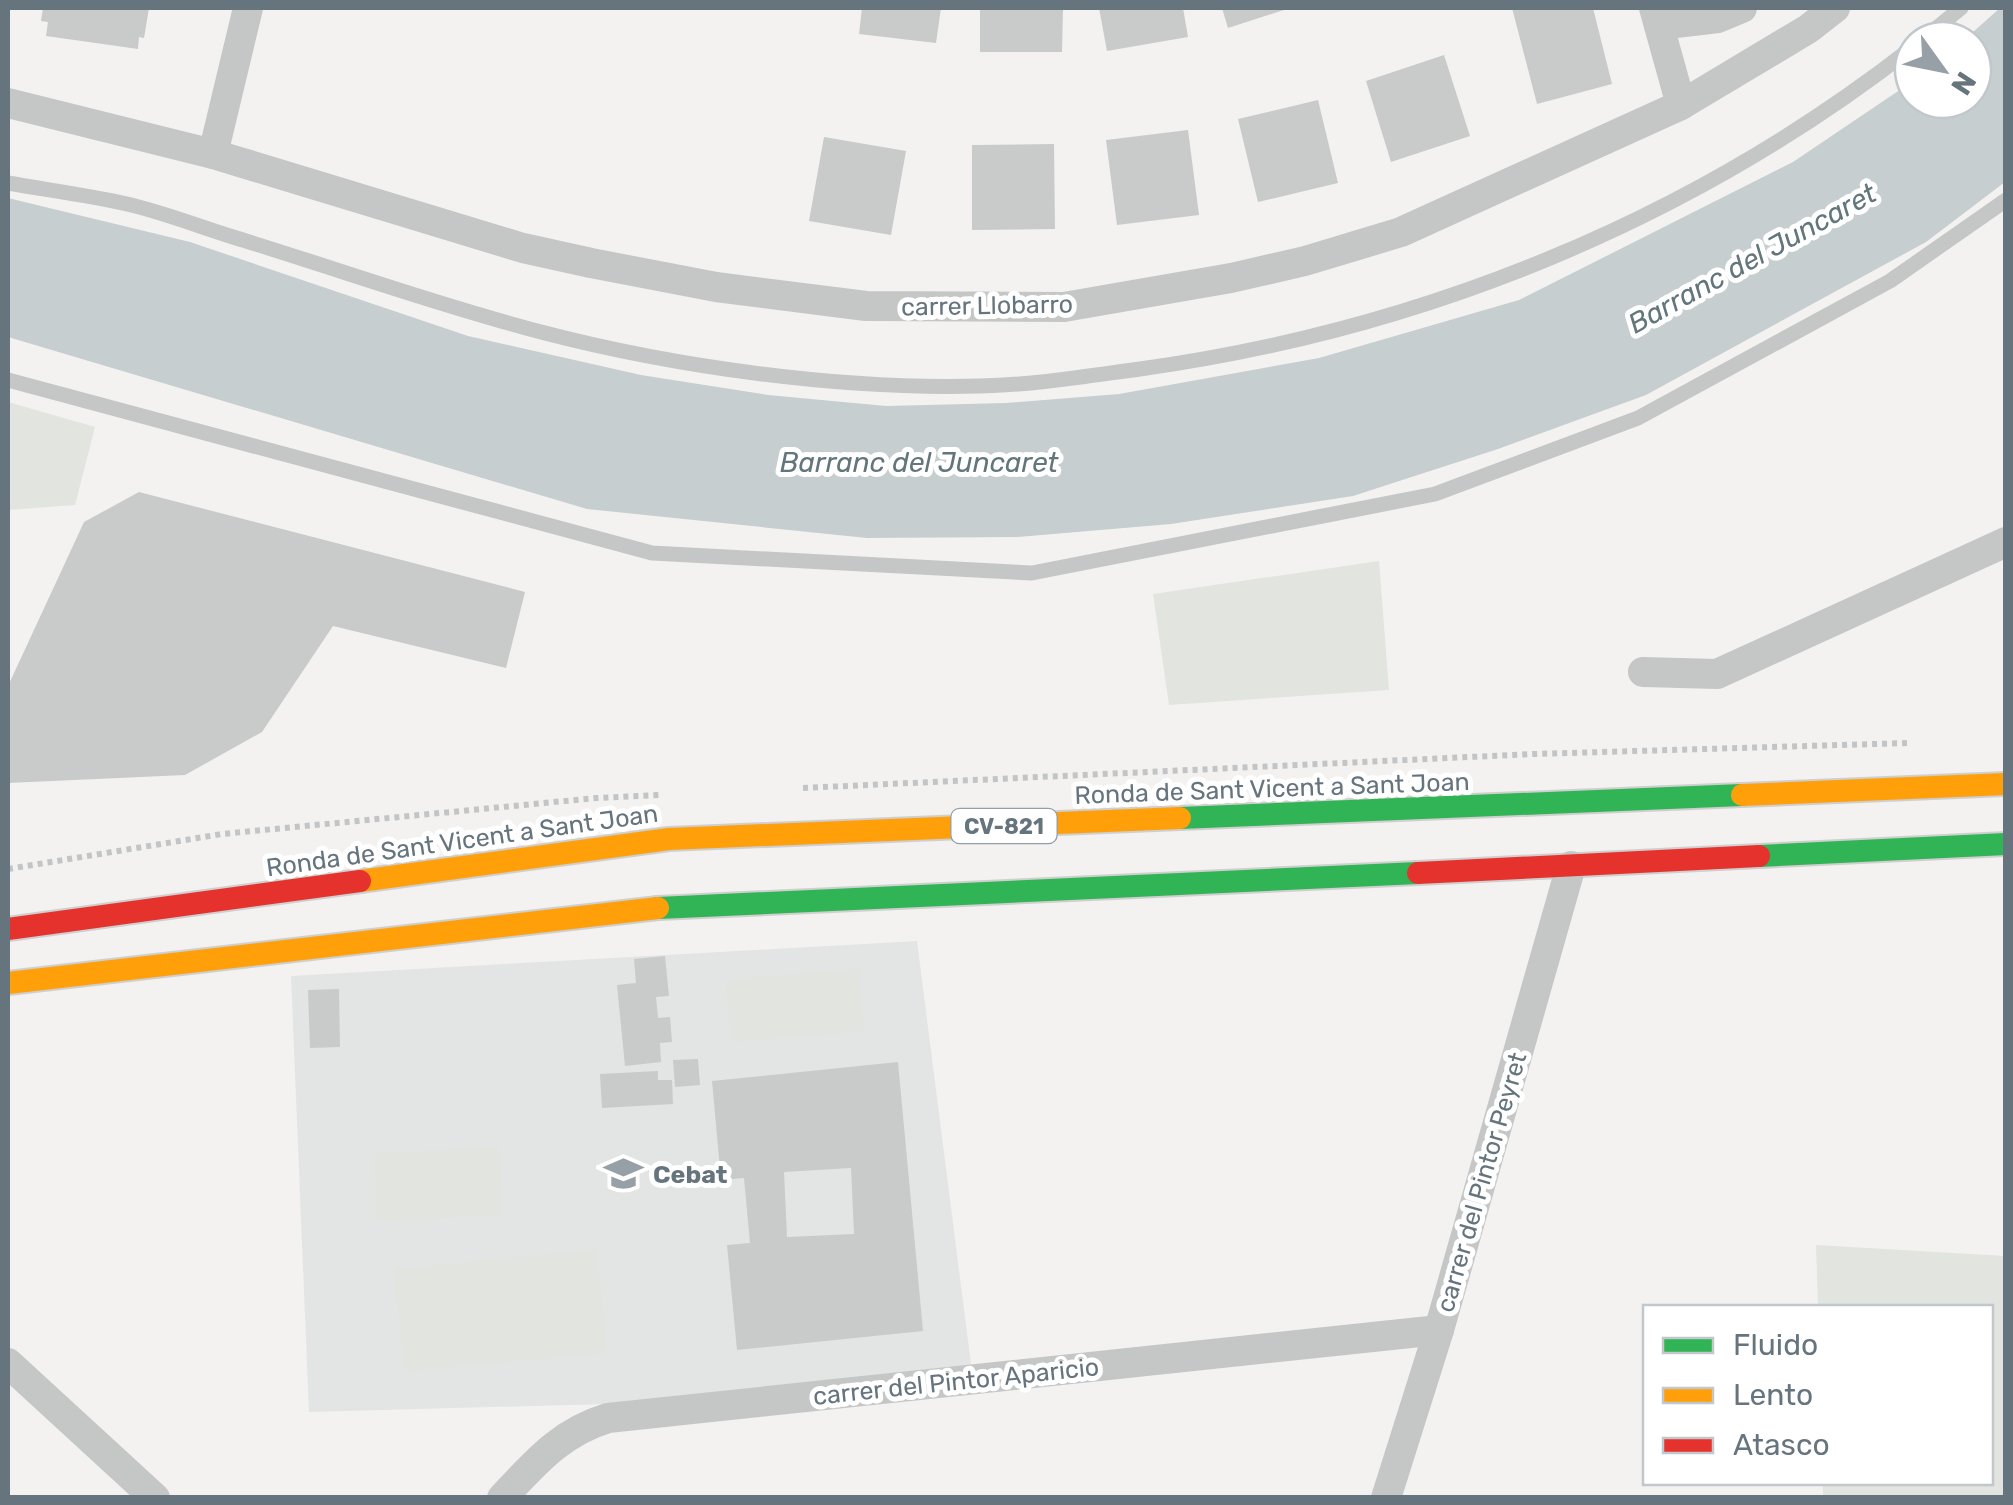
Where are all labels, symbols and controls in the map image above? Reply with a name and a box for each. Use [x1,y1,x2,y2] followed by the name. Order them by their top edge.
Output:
[1893,20,1993,120] north arrow
[1944,66,1983,101] text: N
[1622,176,1883,340] water label: Barranc del Juncaret
[901,290,1073,321] street label: carrer Llobarro
[780,446,1059,479] water label: Barranc del Juncaret
[1074,767,1470,810] street label: Ronda de Sant Vicent a Sant Joan
[264,799,660,882] street label: Ronda de Sant Vicent a Sant Joan
[952,809,1056,843] road number: CV-821
[1430,1049,1533,1315] street label: carrer del Pintor Peyret
[602,1153,644,1195] school or university icon: Cebat
[653,1160,728,1189] place label: Cebat
[1643,1305,1993,1485] legend
[1733,1327,1818,1363] text: Fluido
[812,1352,1100,1411] street label: carrer del Pintor Aparicio
[1733,1377,1813,1413] text: Lento
[1733,1427,1830,1463] text: Atasco

